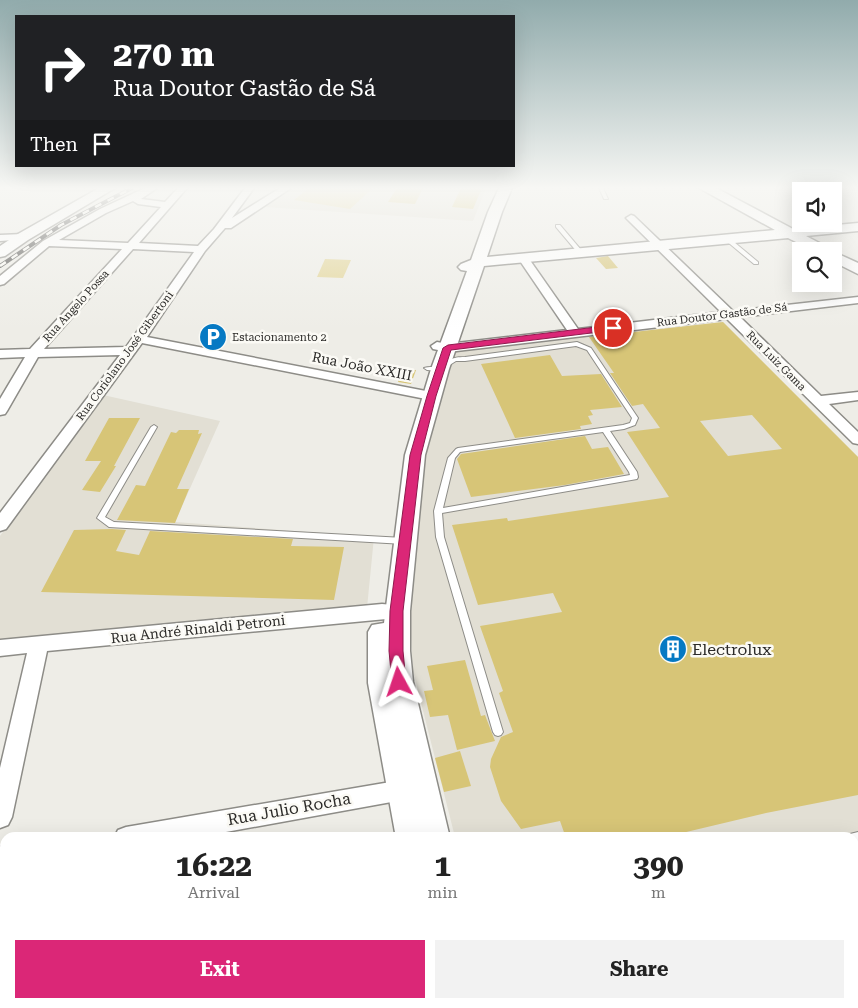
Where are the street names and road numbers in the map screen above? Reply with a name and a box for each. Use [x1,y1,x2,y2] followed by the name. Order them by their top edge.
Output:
[40,267,112,345] street label: Rua Angelo Possa
[74,288,177,423] street label: Rua Coriolano José Gibertoni
[656,301,788,329] street label: Rua Doutor Gastão de Sá
[744,329,808,393] street label: Rua Luiz Gama
[311,348,413,384] street label: Rua João XXIII
[110,612,287,646] street label: Rua André Rinaldi Petroni
[226,789,352,829] street label: Rua Julio Rocha

